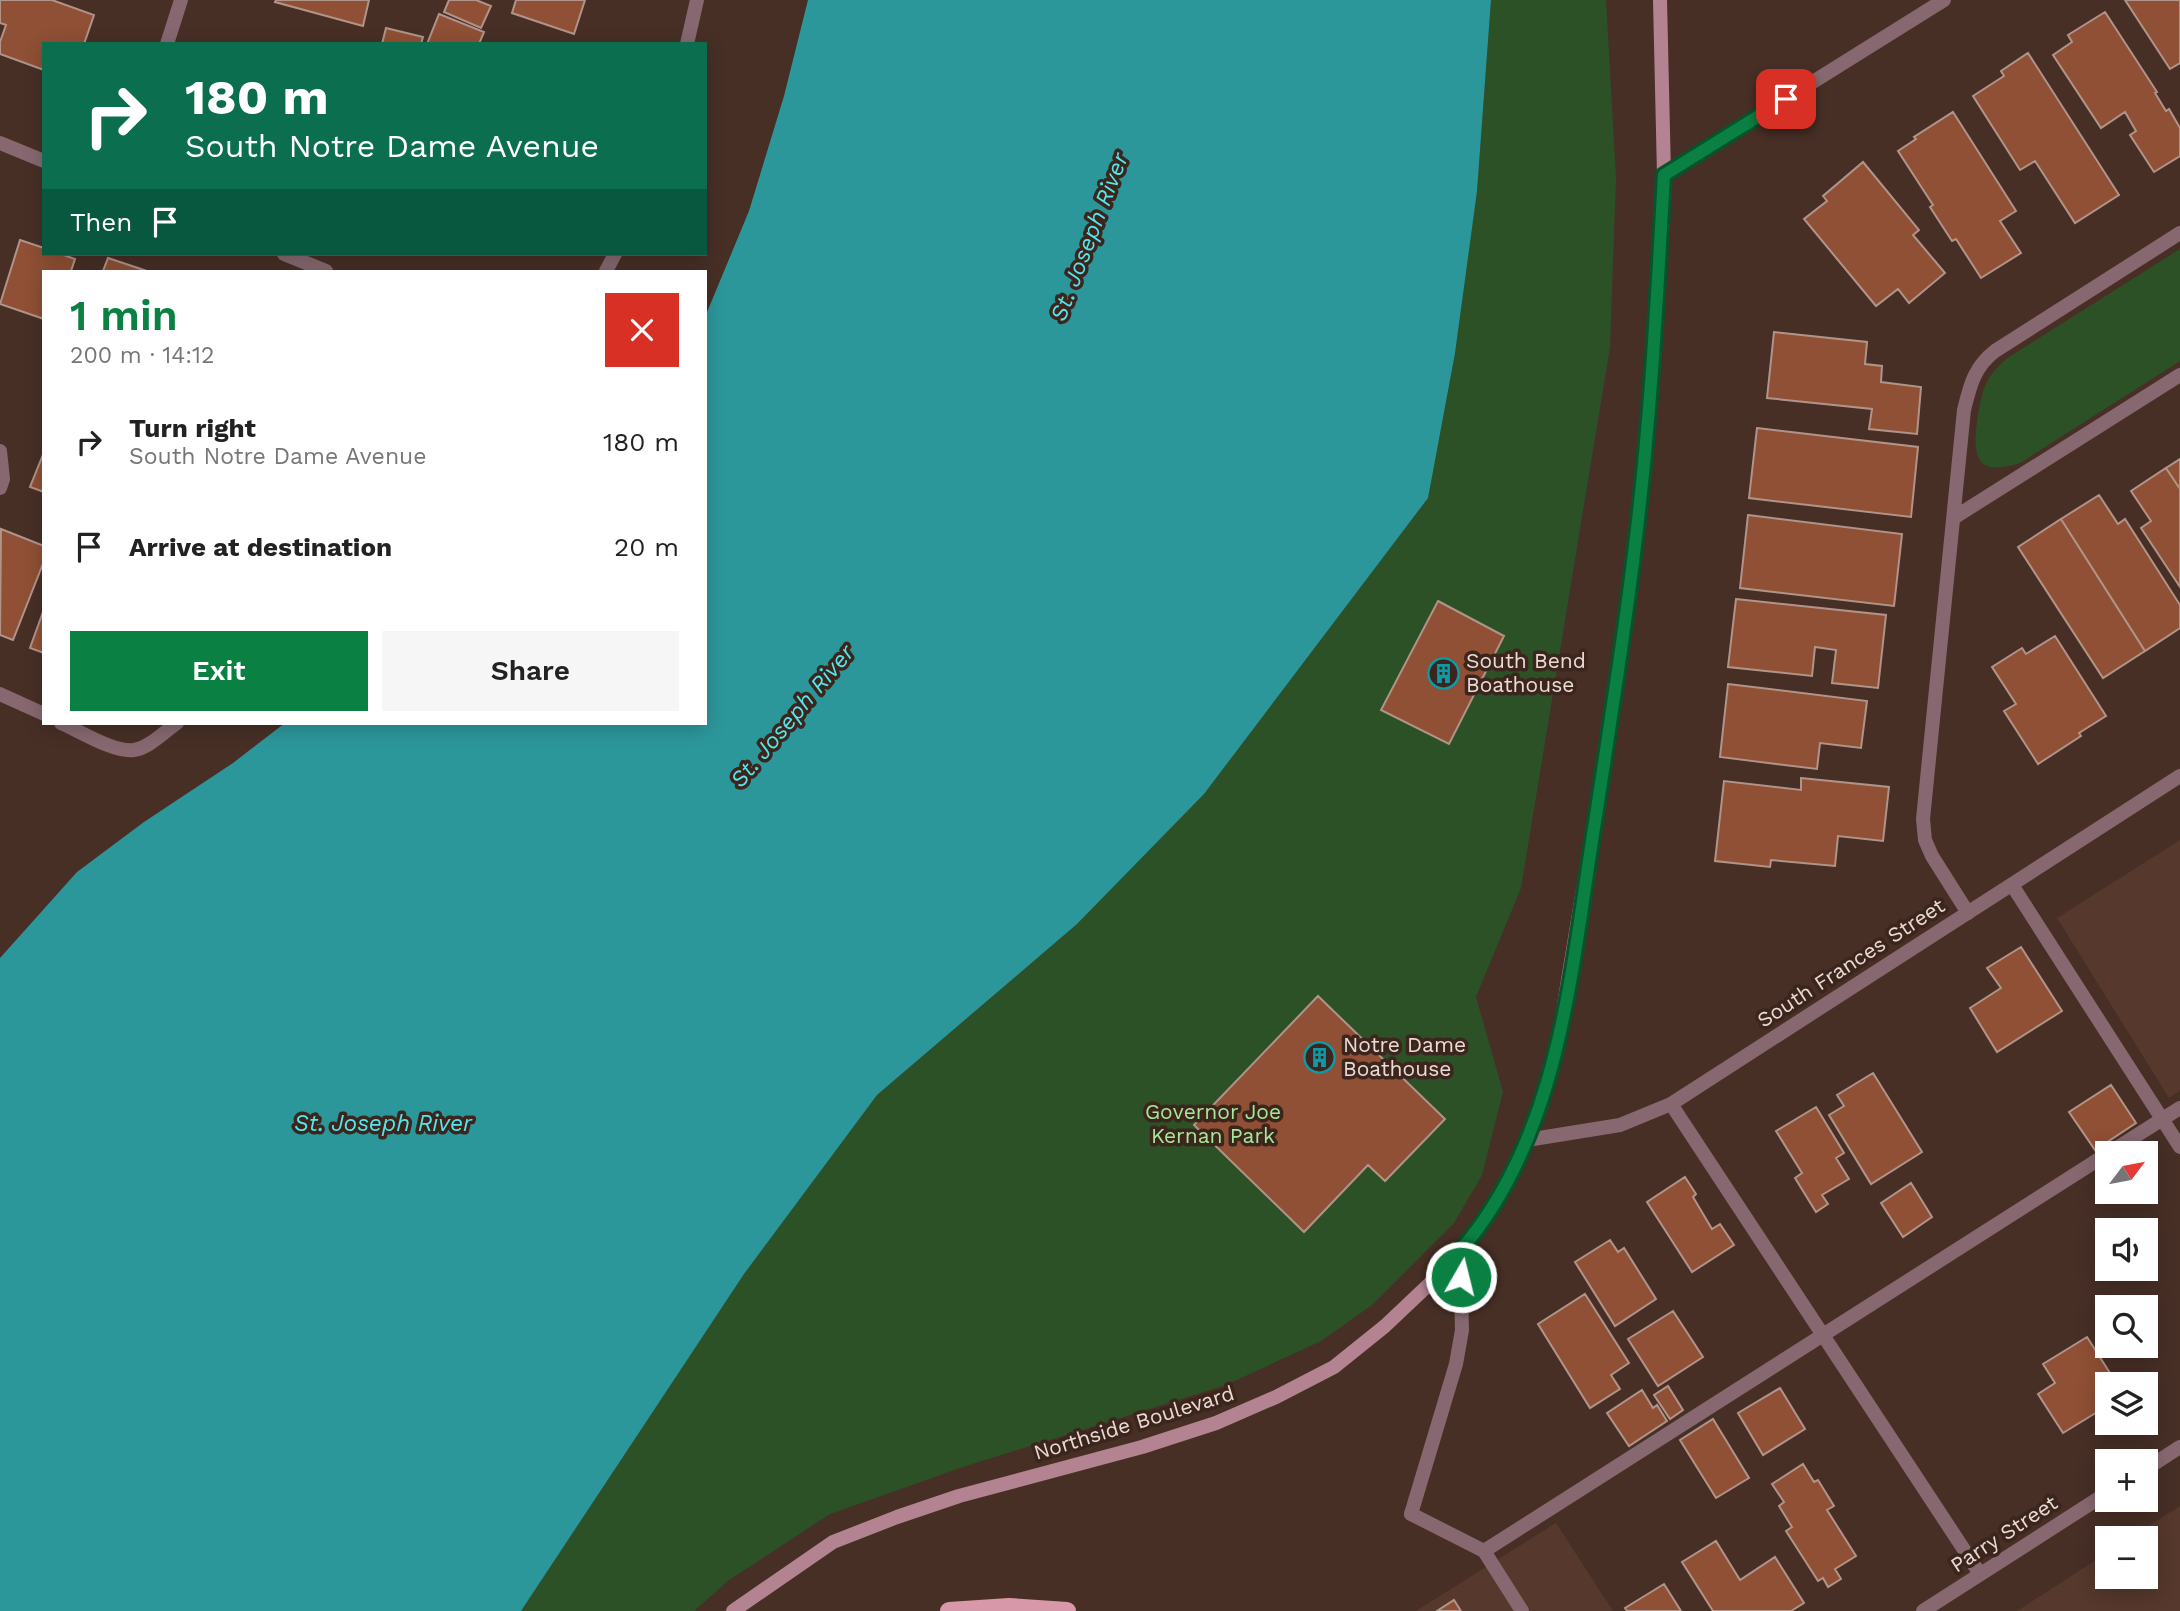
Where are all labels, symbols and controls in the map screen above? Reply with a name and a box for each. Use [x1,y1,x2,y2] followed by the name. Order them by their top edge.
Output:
[185,68,329,126] text: 180 m
[1756,69,1816,129] pin
[70,70,161,161] icon: right
[1767,80,1805,118] icon: arrive
[185,127,599,165] text: South Notre Dame Avenue
[1045,148,1134,325] water label: St. Joseph River
[146,203,184,241] icon: arrive
[70,207,132,237] text: Then
[70,291,178,340] text: 1 min
[605,293,679,367] button: close
[70,342,214,369] text: 200 m · 14:12
[129,413,256,443] text: Turn right
[70,423,108,461] icon: right
[603,427,679,457] text: 180 m
[129,443,427,470] text: South Notre Dame Avenue
[70,528,108,566] icon: arrive
[129,532,392,562] text: Arrive at destination
[614,532,679,562] text: 20 m
[70,631,368,711] button: Exit
[382,631,679,711] button: Share
[725,639,861,793] water label: St. Joseph River
[1466,648,1586,697] place label: South Bend Boathouse
[1426,656,1460,690] building icon: South Bend Boathouse
[1752,893,1949,1033] street label: South Frances Street
[1343,1032,1466,1081] place label: Notre Dame Boathouse
[1303,1040,1337,1074] building icon: Notre Dame Boathouse
[1145,1099,1281,1148] park label: Governor Joe Kernan Park
[294,1110,473,1137] water label: St. Joseph River
[2095,1141,2158,1204] north arrow
[2095,1141,2158,1589] map controls
[2095,1218,2158,1281] button: sound
[1424,1240,1498,1314] position arrow
[2095,1295,2158,1358] button: search
[2095,1372,2158,1435] button: layers
[1031,1380,1237,1465] street label: Northside Boulevard
[2095,1449,2158,1512] button: +
[1946,1490,2062,1577] street label: Parry Street
[2095,1526,2158,1589] button: −

